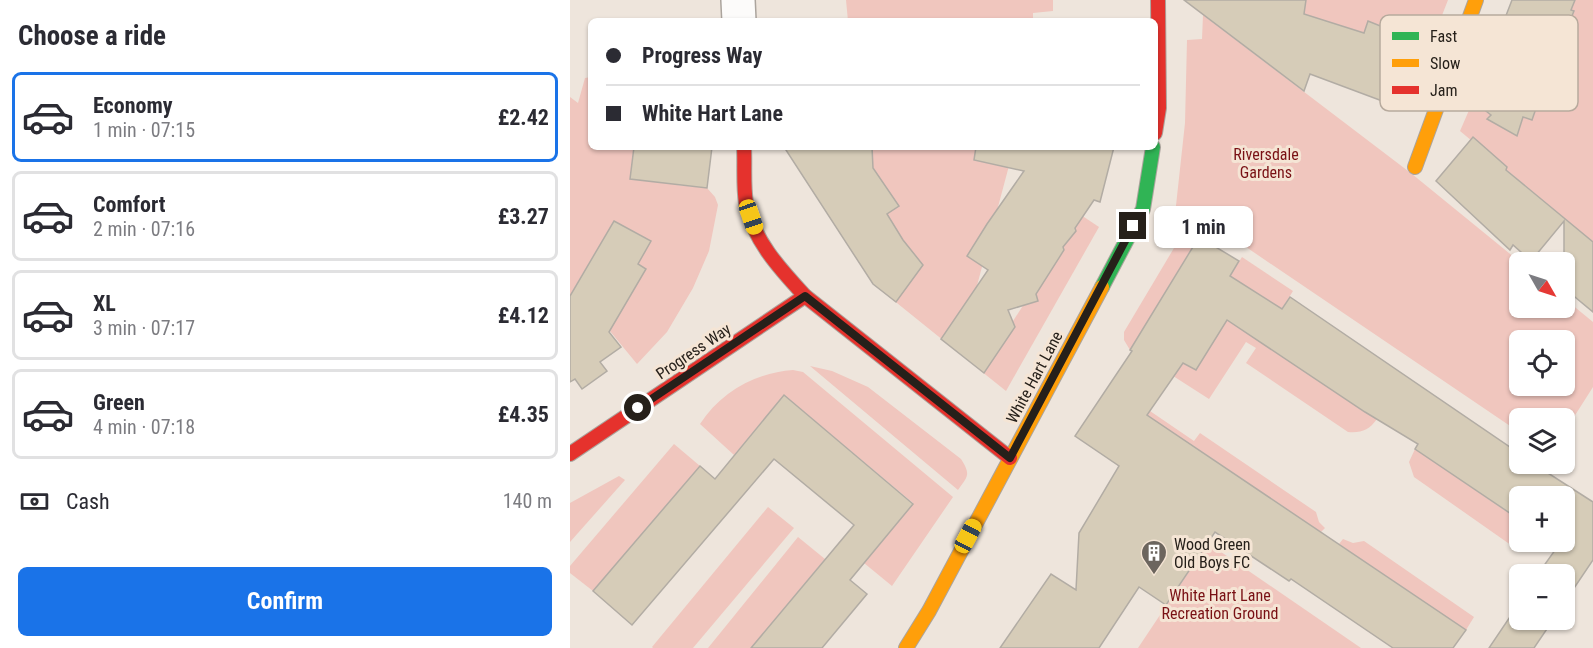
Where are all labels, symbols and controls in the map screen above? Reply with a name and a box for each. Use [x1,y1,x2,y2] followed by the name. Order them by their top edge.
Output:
[1380,15,1578,111] legend
[18,20,166,52] text: Choose a ride
[1430,27,1457,46] text: Fast
[642,43,762,68] text: Progress Way
[1430,54,1460,73] text: Slow
[1430,81,1457,100] text: Jam
[21,90,75,144] icon: car
[93,93,173,118] text: Economy
[642,101,783,126] text: White Hart Lane
[498,105,549,130] text: £2.42
[93,118,195,142] text: 1 min · 07:15
[1233,145,1299,182] park label: Riversdale Gardens
[21,189,75,243] icon: car
[93,192,166,217] text: Comfort
[737,197,765,237] car
[498,204,549,229] text: £3.27
[1154,205,1253,247] callout: 1 min
[1119,212,1146,239] route end
[1181,215,1226,239] text: 1 min
[93,217,195,241] text: 2 min · 07:16
[1509,252,1575,318] north arrow
[1509,252,1575,630] map controls
[21,288,75,342] icon: car
[93,291,116,316] text: XL
[498,303,549,328] text: £4.12
[93,316,195,340] text: 3 min · 07:17
[652,319,735,383] street label: Progress Way
[1002,328,1067,426] street label: White Hart Lane
[1509,330,1575,396] button: locate
[21,387,75,441] icon: car
[93,390,145,415] text: Green
[624,394,651,421] route start
[498,402,549,427] text: £4.35
[1509,408,1575,474] button: layers
[93,415,195,439] text: 4 min · 07:18
[18,485,51,518] icon: cash
[1509,486,1575,552] button: +
[66,489,110,514] text: Cash
[503,489,552,513] text: 140 m
[952,516,984,556] car
[1174,535,1251,572] place label: Wood Green Old Boys FC
[1139,538,1169,576] building icon: Wood Green Old Boys FC
[1509,564,1575,630] button: −
[18,567,552,636] button: Confirm
[1162,586,1278,623] park label: White Hart Lane Recreation Ground

